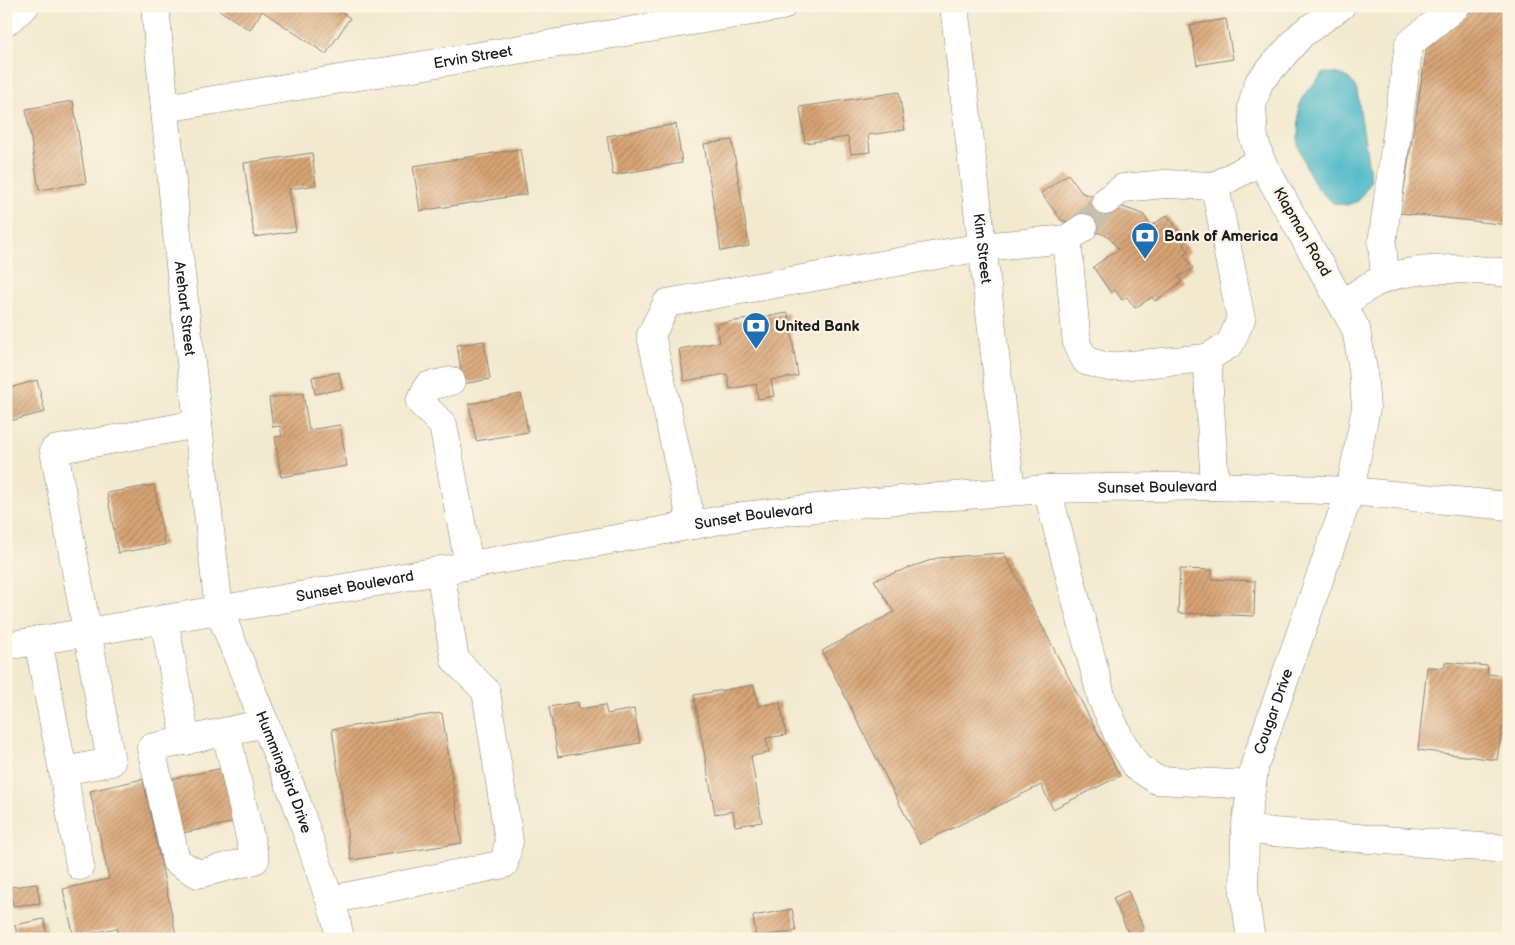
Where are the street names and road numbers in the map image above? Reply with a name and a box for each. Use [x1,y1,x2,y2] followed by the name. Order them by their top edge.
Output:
[432,41,514,73] street label: Ervin Street
[1269,184,1335,280] street label: Klapman Road
[969,212,996,285] street label: Kim Street
[170,260,200,357] street label: Arehart Street
[1098,476,1217,498] street label: Sunset Boulevard
[693,499,814,534] street label: Sunset Boulevard
[294,566,415,606] street label: Sunset Boulevard
[1250,666,1297,757] street label: Cougar Drive
[251,708,316,836] street label: Hummingbird Drive

